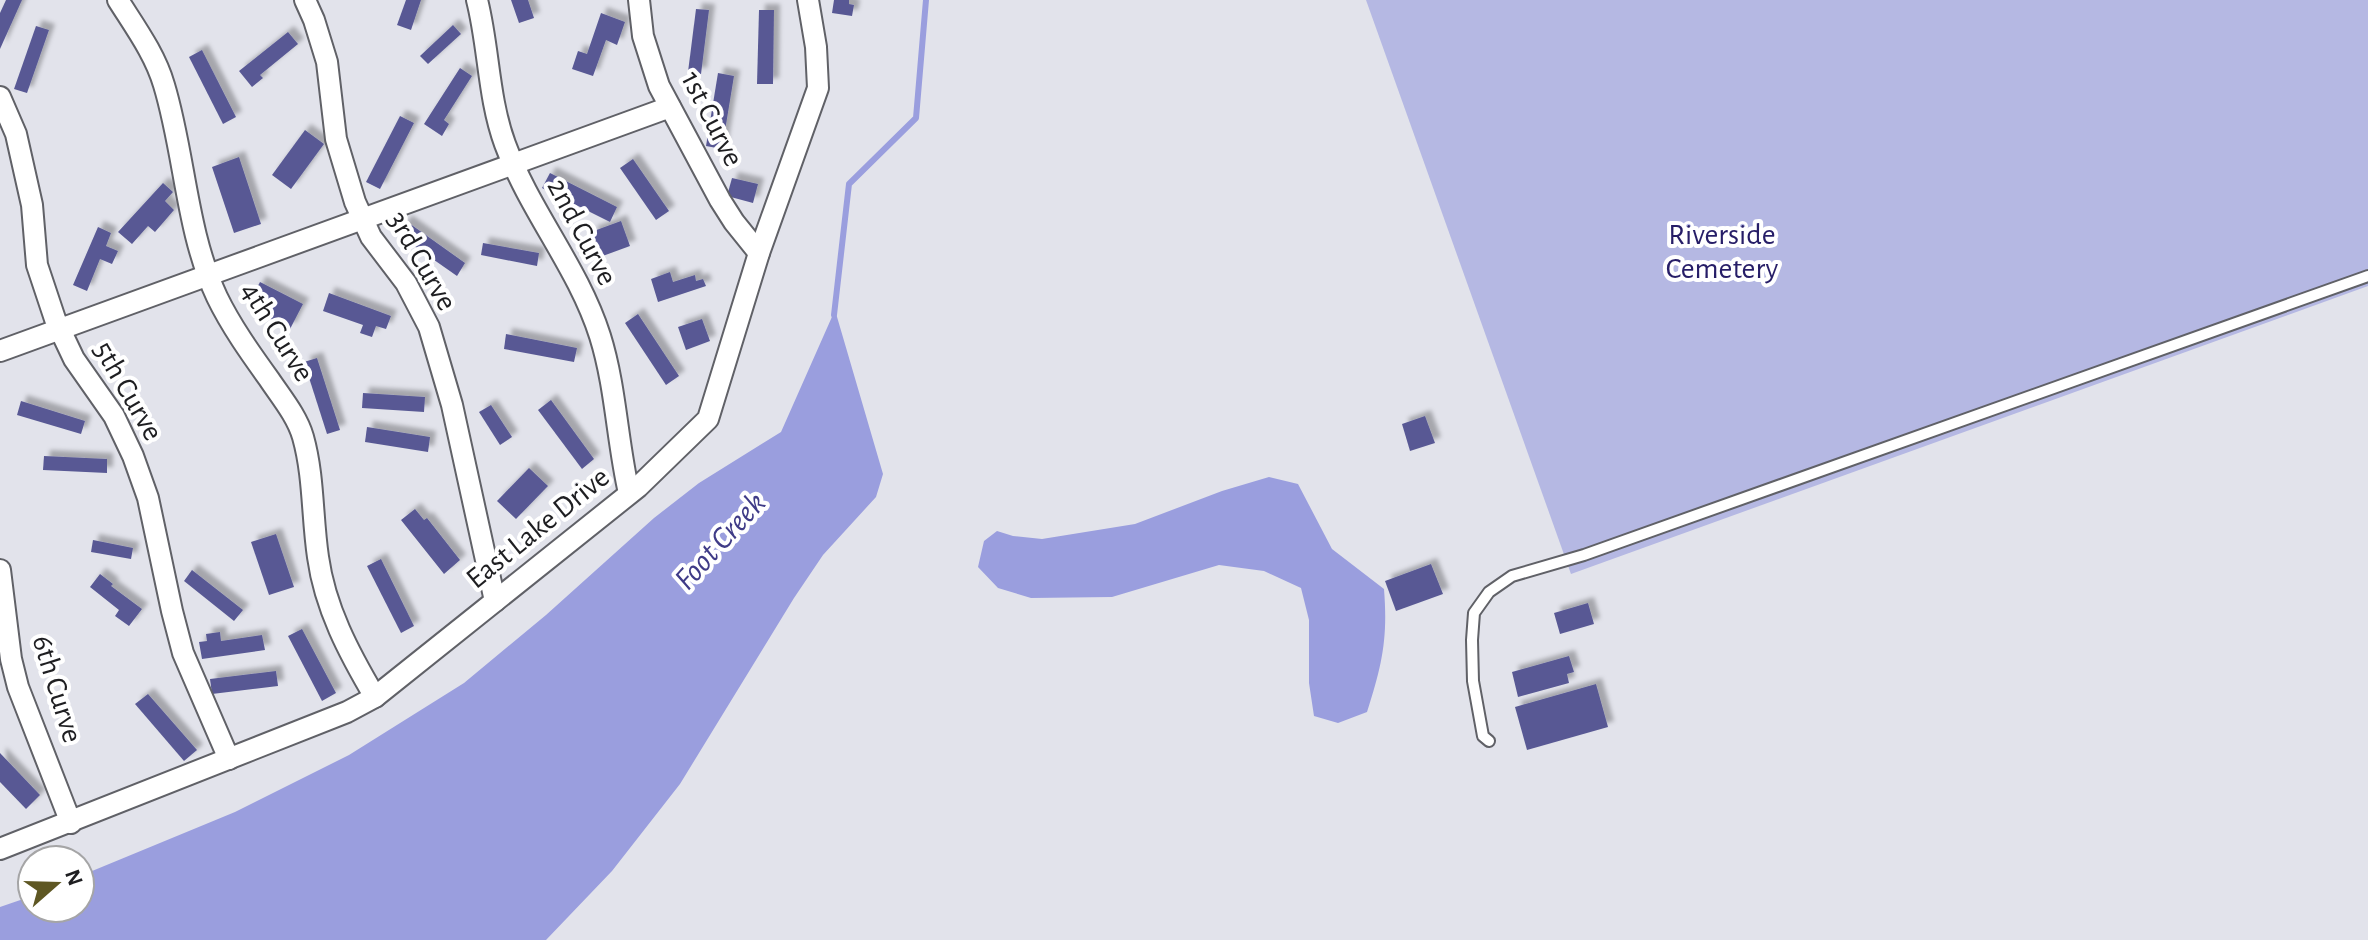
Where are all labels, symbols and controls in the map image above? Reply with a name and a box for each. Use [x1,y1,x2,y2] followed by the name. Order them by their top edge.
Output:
[675,67,749,171] street label: 1st Curve
[542,174,622,290] street label: 2nd Curve
[382,206,462,316] street label: 3rd Curve
[1666,220,1778,284] park label: Riverside Cemetery
[235,277,319,387] street label: 4th Curve
[88,336,168,446] street label: 5th Curve
[461,462,615,594] street label: East Lake Drive
[668,486,772,596] water label: Foot Creek
[26,632,88,746] street label: 6th Curve
[16,844,96,924] north arrow
[61,867,87,888] text: N

